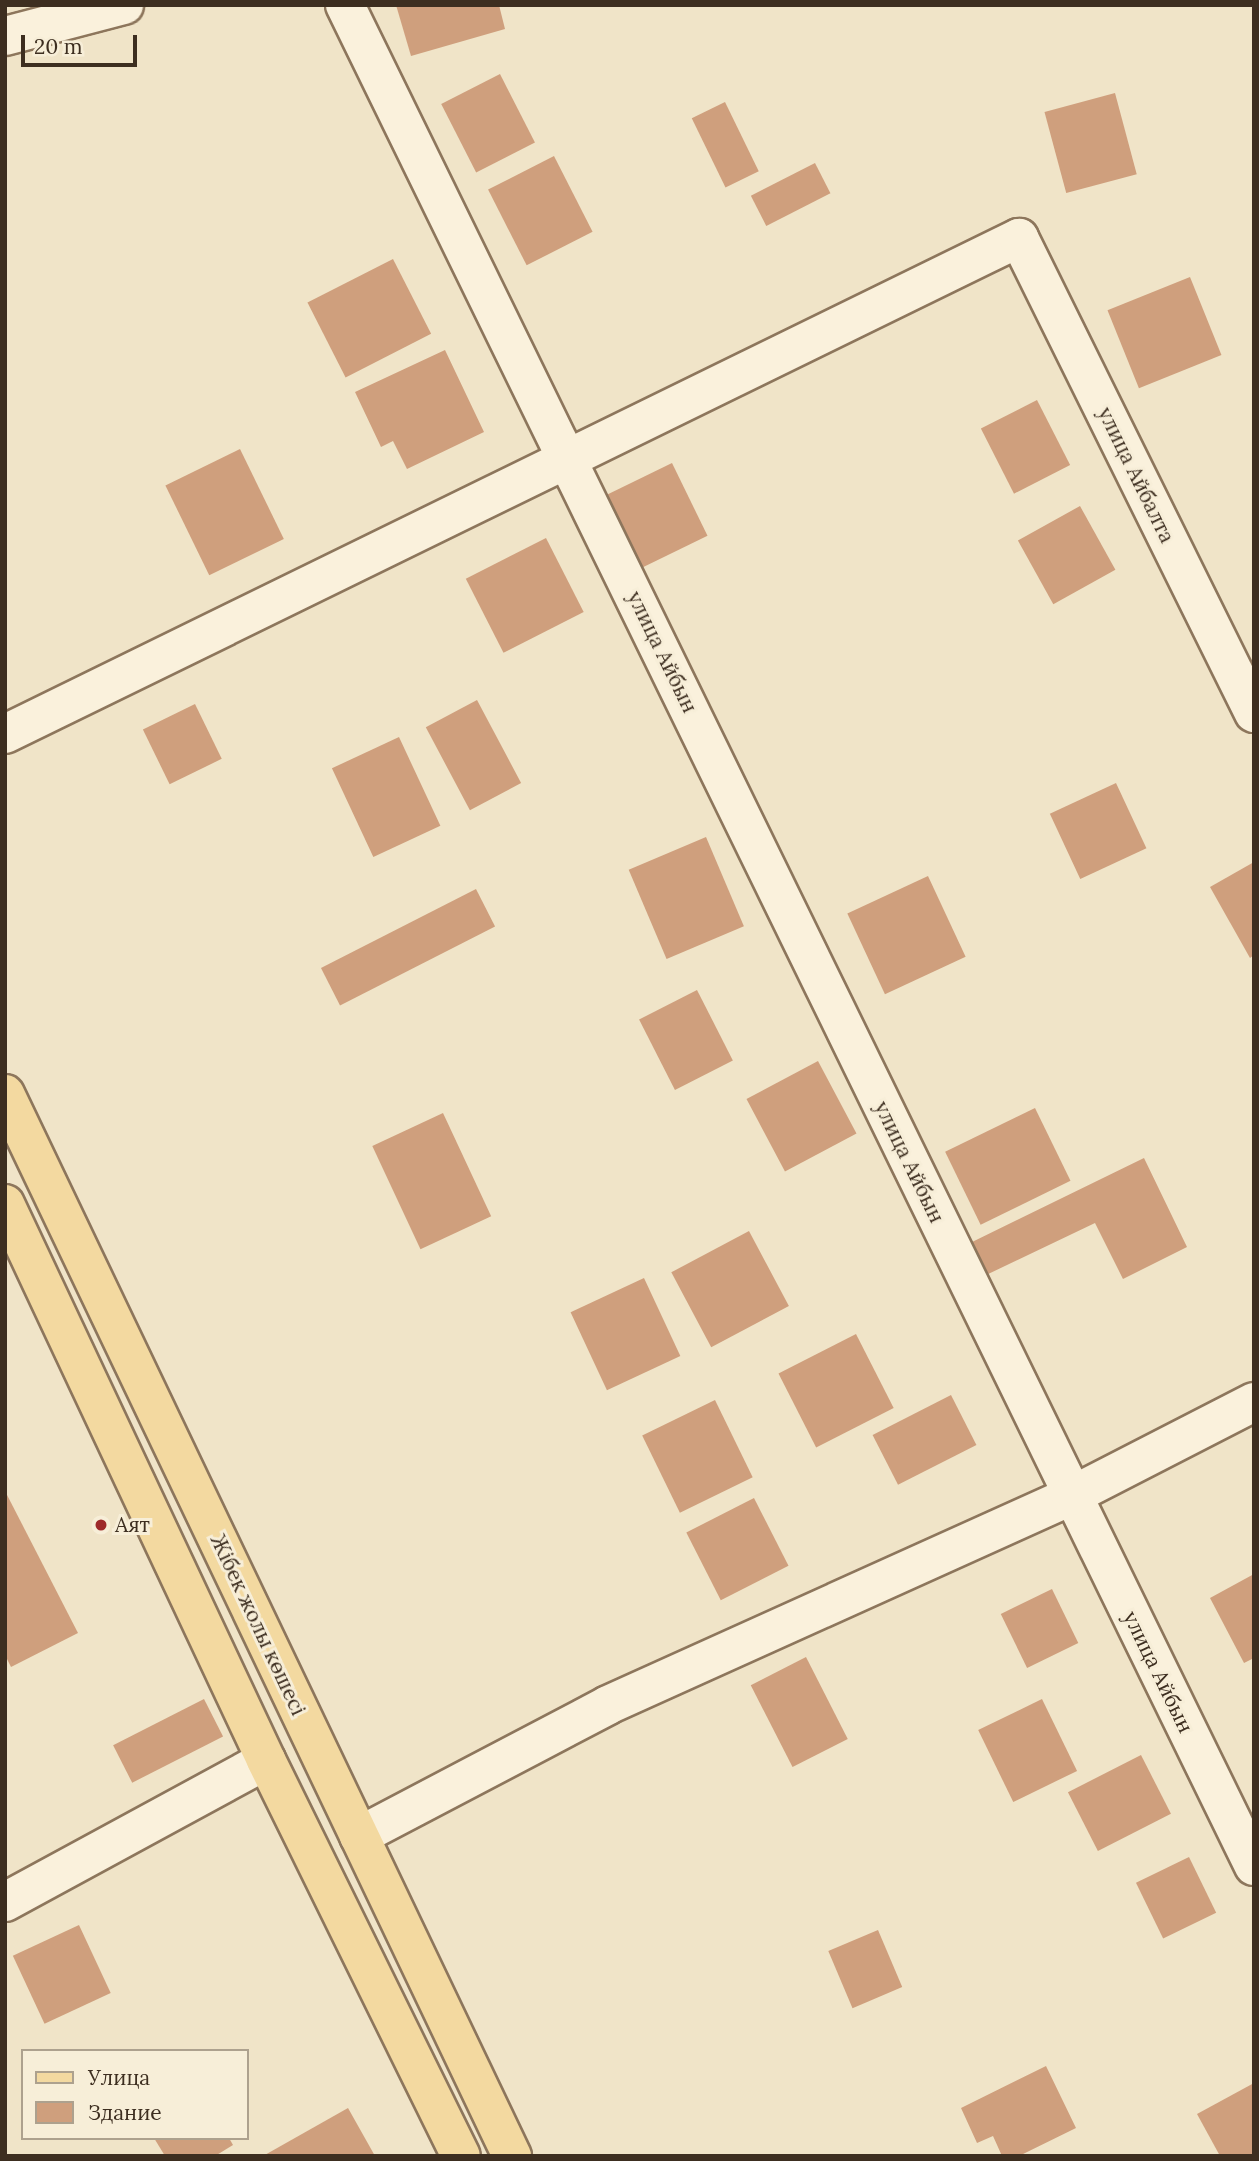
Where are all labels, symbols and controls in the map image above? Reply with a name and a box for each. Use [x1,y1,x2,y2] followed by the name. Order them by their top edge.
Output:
[24,21,140,65] scale bar
[34,33,83,60] text: 20 m
[1092,403,1180,547] street label: улица Айбалта
[622,587,702,717] street label: улица Айбын
[869,1097,949,1227] street label: улица Айбын
[115,1512,150,1538] place label: Аят
[93,1517,109,1533] marker: Аят
[205,1530,311,1720] street label: Жібек жолы көшесі
[1118,1607,1198,1737] street label: улица Айбын
[21,2049,248,2140] legend
[88,2064,150,2091] text: Улица
[88,2099,162,2126] text: Здание

